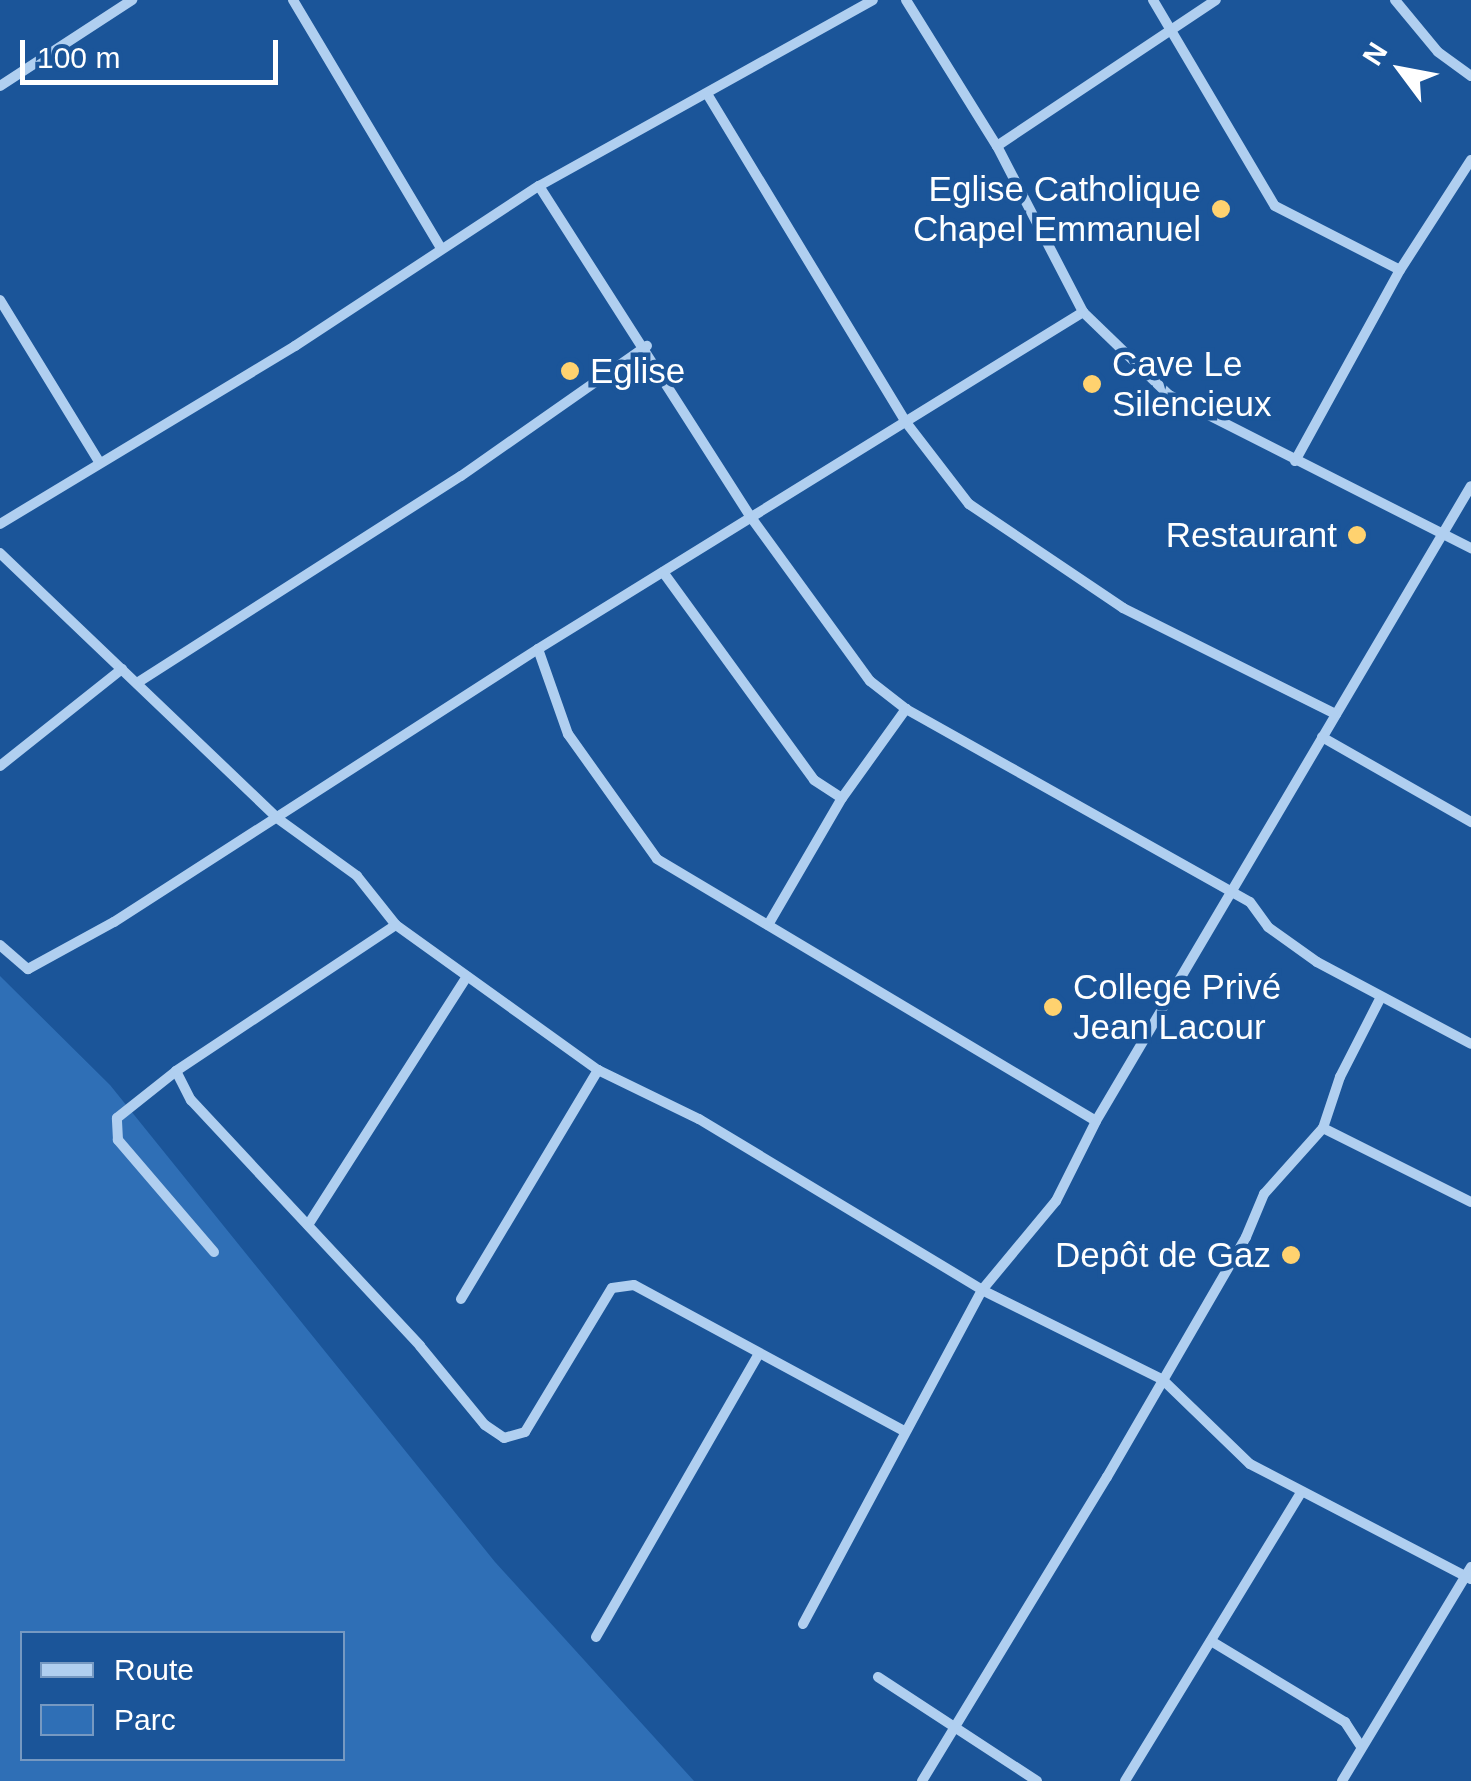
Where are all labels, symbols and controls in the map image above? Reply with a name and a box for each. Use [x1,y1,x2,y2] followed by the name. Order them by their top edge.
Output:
[25,20,282,82] scale bar
[1351,20,1451,120] north arrow
[1357,37,1394,71] text: N
[37,41,120,74] text: 100 m
[913,168,1201,250] place label: Eglise Catholique Chapel Emmanuel
[1210,198,1232,220] marker: Eglise Catholique Chapel Emmanuel
[1112,343,1272,425] place label: Cave Le Silencieux
[590,350,685,392] place label: Eglise
[559,360,581,382] marker: Eglise
[1081,373,1103,395] marker: Cave Le Silencieux
[1166,514,1337,556] place label: Restaurant
[1346,524,1368,546] marker: Restaurant
[1073,966,1281,1048] place label: College Privé Jean Lacour
[1042,996,1064,1018] marker: College Privé Jean Lacour
[1055,1234,1271,1276] place label: Depôt de Gaz
[1280,1244,1302,1266] marker: Depôt de Gaz
[20,1631,345,1761] legend
[114,1653,194,1686] text: Route
[114,1703,176,1736] text: Parc

